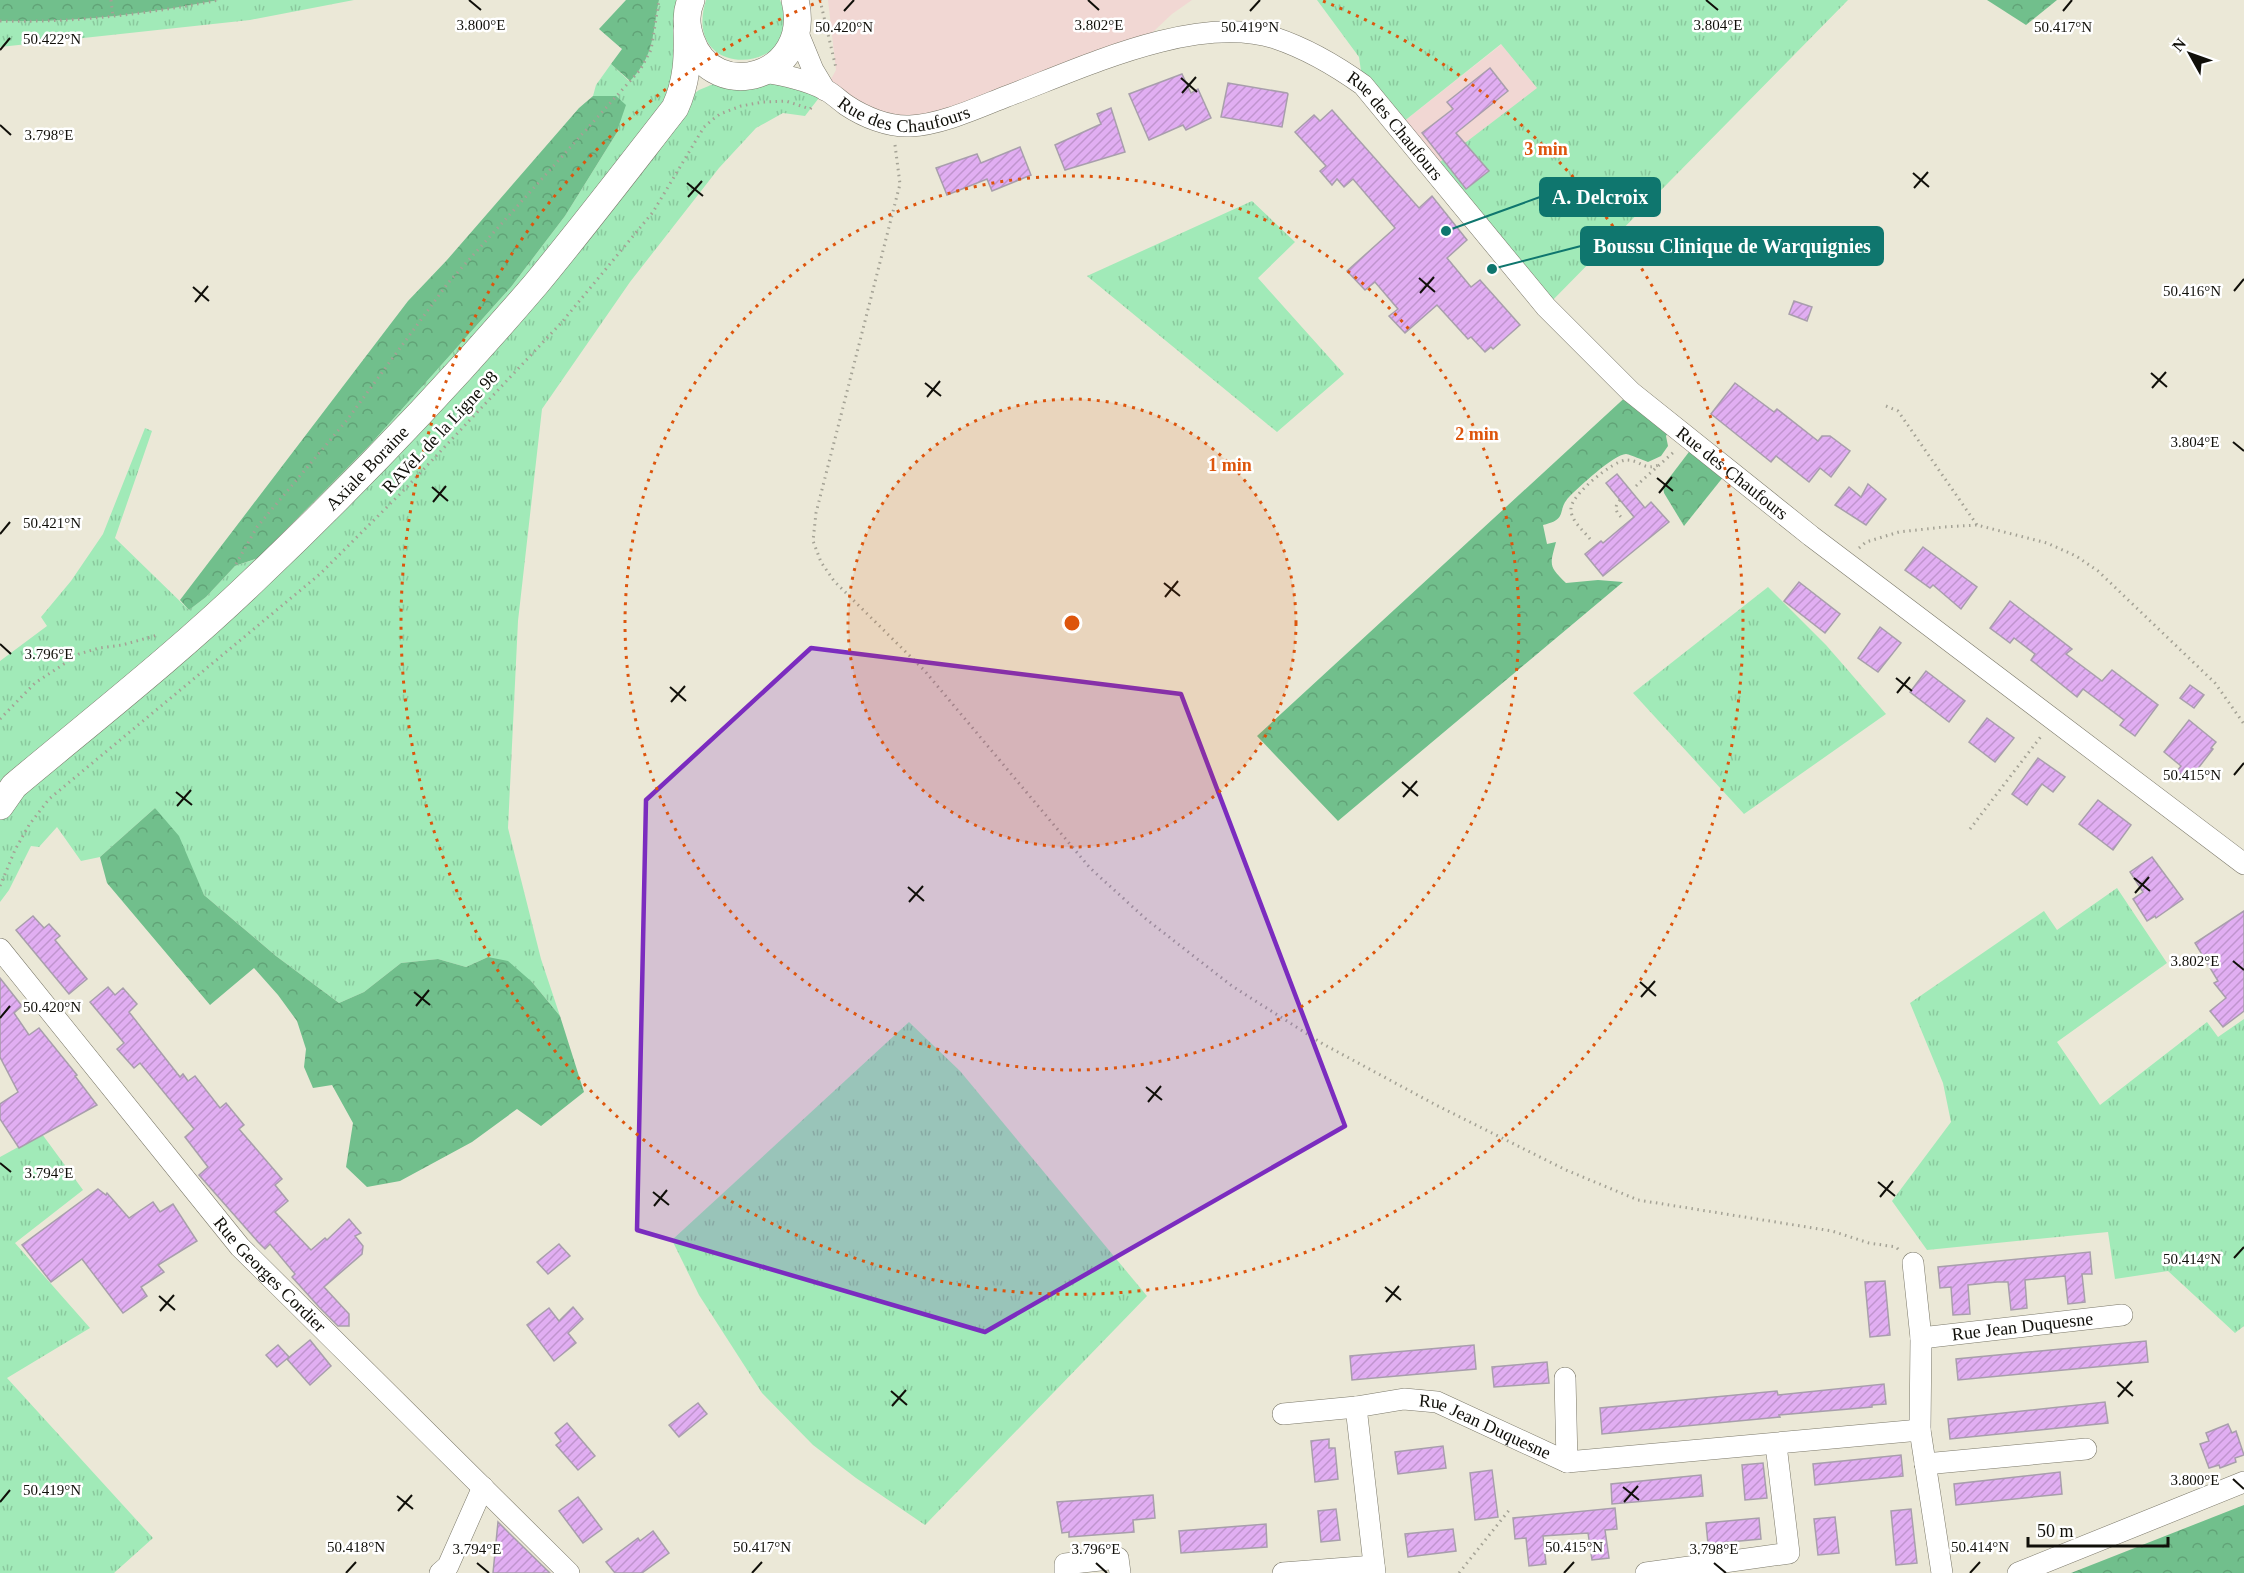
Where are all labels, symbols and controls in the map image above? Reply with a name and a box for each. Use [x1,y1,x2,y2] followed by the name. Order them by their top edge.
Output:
[457,17,505,33] text: 3.800°E
[1075,17,1123,33] text: 3.802°E
[1694,17,1742,33] text: 3.804°E
[815,19,873,35] text: 50.420°N
[1221,19,1279,35] text: 50.419°N
[2034,19,2092,35] text: 50.417°N
[2160,24,2220,84] north arrow
[23,31,81,47] text: 50.422°N
[2169,34,2189,55] text: N
[1343,67,1447,184] street label: Rue des Chaufours
[834,93,973,136] street label: Rue des Chaufours
[25,127,73,143] text: 3.798°E
[1524,139,1568,159] text: 3 min
[1540,178,1660,216] callout: A. Delcroix
[1552,186,1648,208] text: A. Delcroix
[1581,227,1883,265] callout: Boussu Clinique de Warquignies
[1593,235,1871,258] text: Boussu Clinique de Warquignies
[2163,283,2221,299] text: 50.416°N
[378,367,502,497] street label: RAVeL de la Ligne 98
[322,422,413,514] street label: Axiale Boraine
[1673,422,1792,524] street label: Rue des Chaufours
[1455,424,1499,444] text: 2 min
[2171,434,2219,450] text: 3.804°E
[1208,455,1252,475] text: 1 min
[23,515,81,531] text: 50.421°N
[1062,613,1082,633] centre of rings
[25,646,73,662] text: 3.796°E
[2163,767,2221,783] text: 50.415°N
[2171,953,2219,969] text: 3.802°E
[23,999,81,1015] text: 50.420°N
[25,1165,73,1181] text: 3.794°E
[210,1213,330,1336] street label: Rue Georges Cordier
[2163,1251,2221,1267] text: 50.414°N
[1951,1308,2094,1344] street label: Rue Jean Duquesne
[1418,1390,1554,1463] street label: Rue Jean Duquesne
[2171,1472,2219,1488] text: 3.800°E
[23,1482,81,1498] text: 50.419°N
[2028,1510,2168,1548] scale bar
[2037,1521,2074,1541] text: 50 m
[327,1539,385,1555] text: 50.418°N
[733,1539,791,1555] text: 50.417°N
[1545,1539,1603,1555] text: 50.415°N
[1951,1539,2009,1555] text: 50.414°N
[453,1541,501,1557] text: 3.794°E
[1072,1541,1120,1557] text: 3.796°E
[1690,1541,1738,1557] text: 3.798°E

